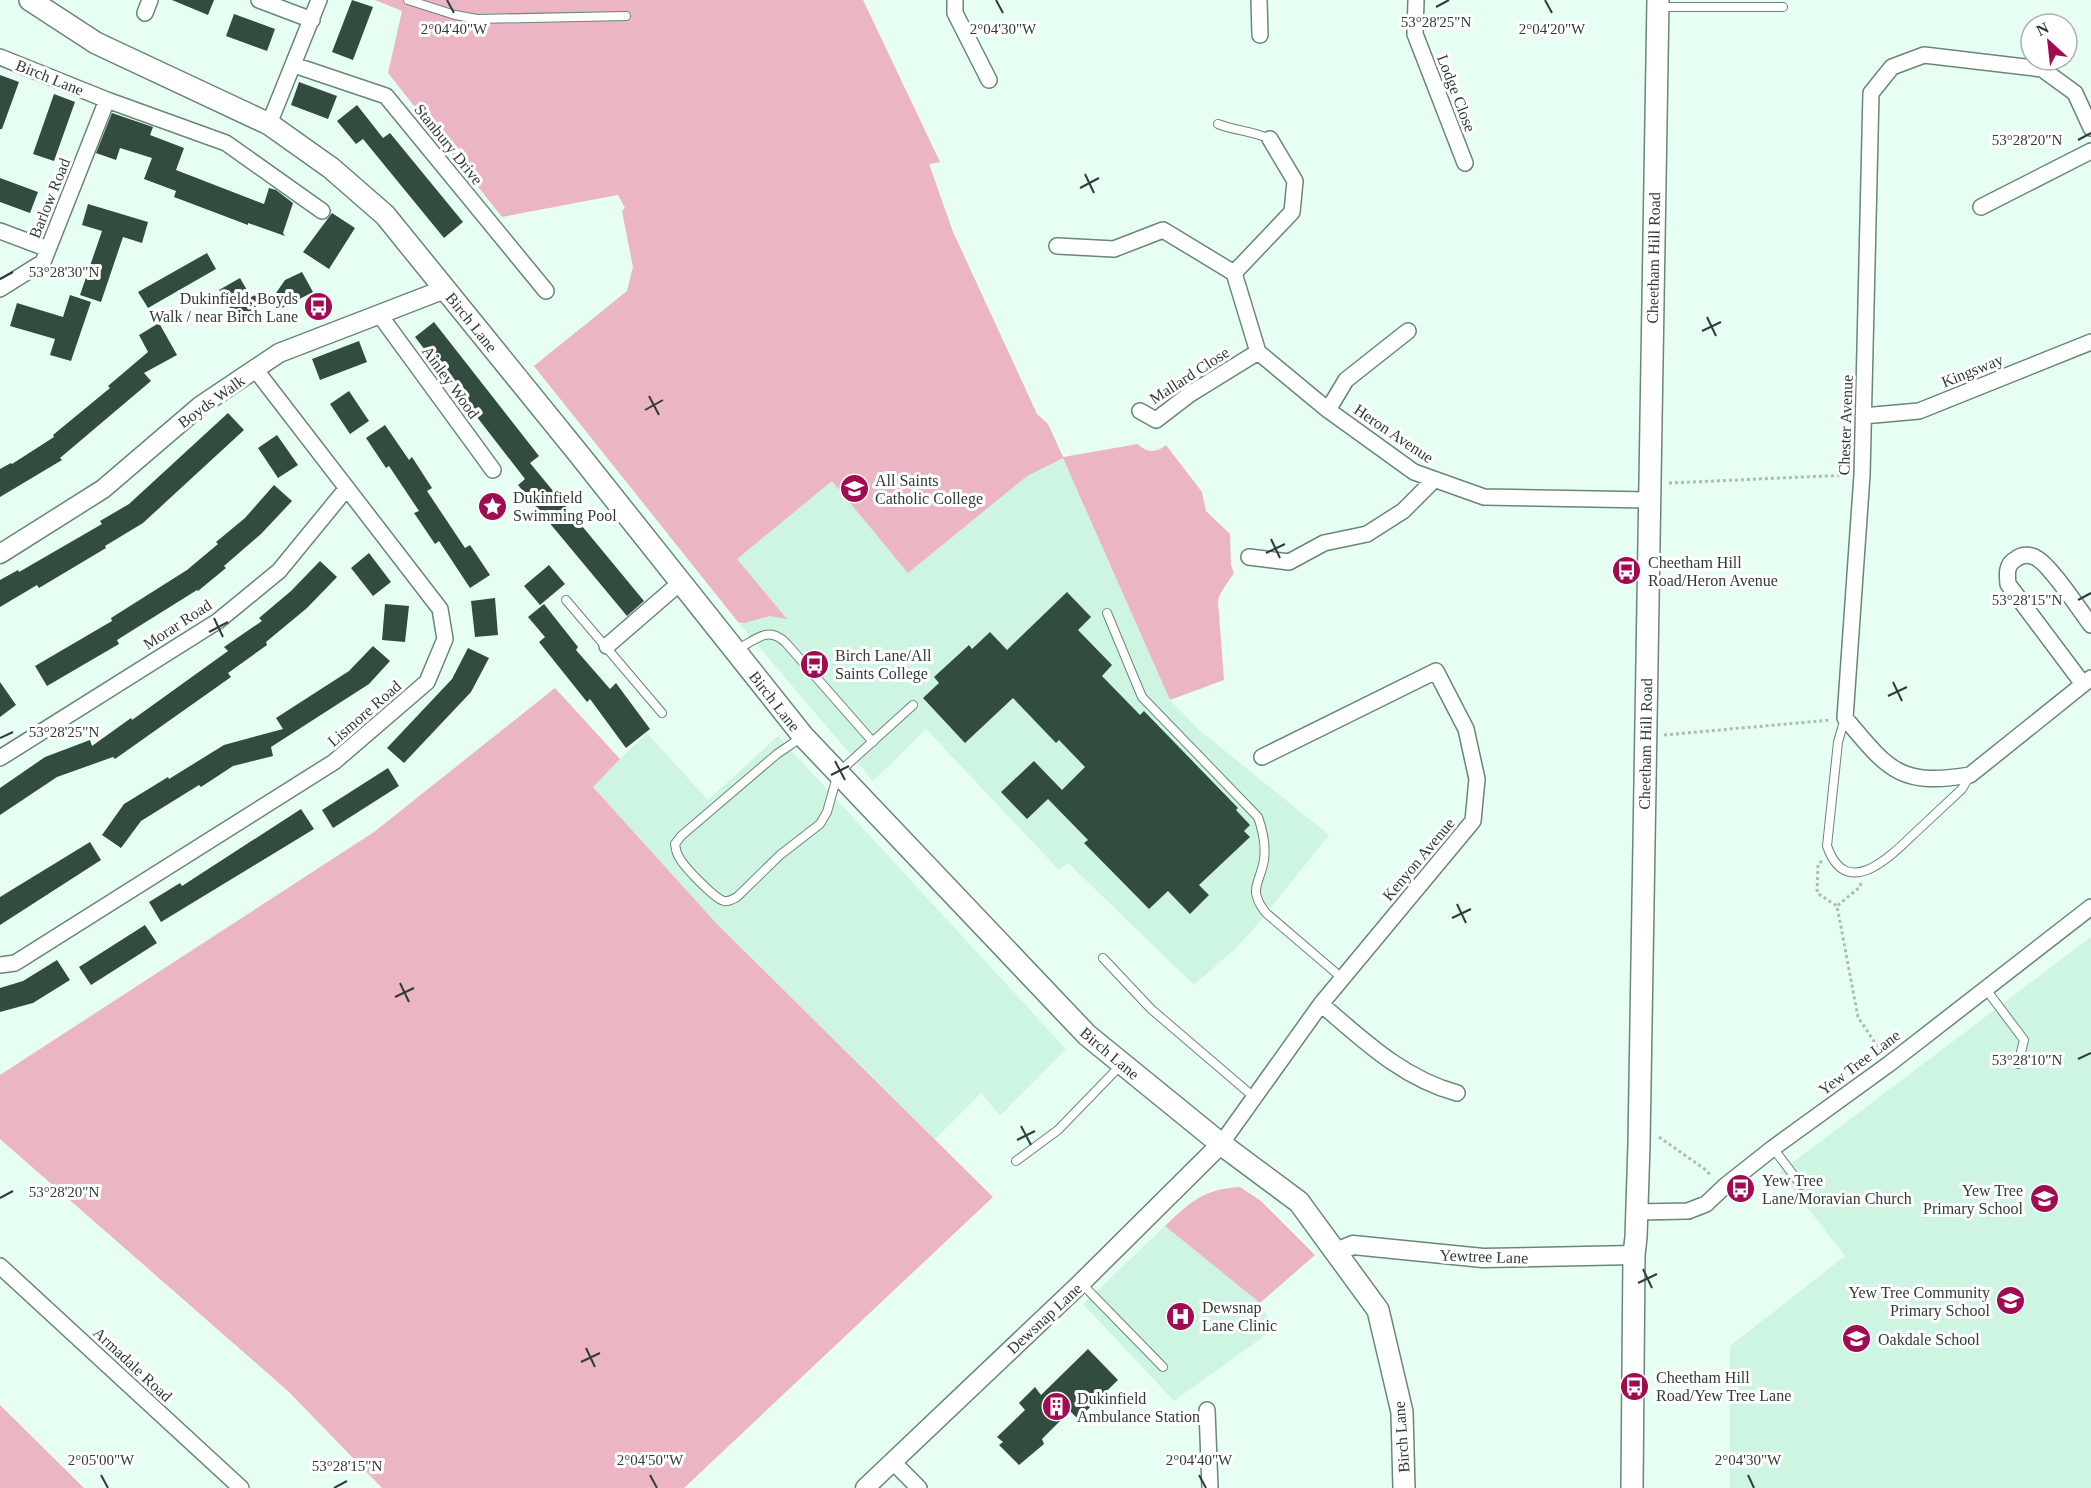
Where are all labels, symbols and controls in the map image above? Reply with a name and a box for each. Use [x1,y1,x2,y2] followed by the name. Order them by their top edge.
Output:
[2019,12,2079,72] north arrow
[1401,14,1471,30] text: 53°28'25"N
[2033,19,2052,39] text: N
[421,21,488,37] text: 2°04'40"W
[970,21,1037,37] text: 2°04'30"W
[1519,21,1586,37] text: 2°04'20"W
[1433,52,1479,135] street label: Lodge Close
[13,56,86,99] street label: Birch Lane
[410,101,486,188] street label: Stanbury Drive
[1992,132,2062,148] text: 53°28'20"N
[26,156,73,241] street label: Barlow Road
[1644,192,1663,324] street label: Cheetham Hill Road
[29,264,99,280] text: 53°28'30"N
[442,289,501,355] street label: Birch Lane
[149,290,298,325] place label: Dukinfield, Boyds Walk / near Birch Lane
[303,291,335,323] bus stop icon: Dukinfield, Boyds Walk / near Birch Lane
[418,343,482,422] street label: Ainley Wood
[1146,343,1232,407] street label: Mallard Close
[1939,350,2006,391] street label: Kingsway
[175,372,248,432] street label: Boyds Walk
[1835,374,1856,476] street label: Chester Avenue
[1351,401,1436,466] street label: Heron Avenue
[875,472,983,508] place label: All Saints Catholic College
[838,473,870,505] school or university icon: All Saints Catholic College
[513,489,617,525] place label: Dukinfield Swimming Pool
[476,490,508,522] place icon: Dukinfield Swimming Pool
[1648,554,1778,589] place label: Cheetham Hill Road/Heron Avenue
[1611,555,1643,587] bus stop icon: Cheetham Hill Road/Heron Avenue
[1992,592,2062,608] text: 53°28'15"N
[140,596,215,653] street label: Morar Road
[835,647,932,683] place label: Birch Lane/All Saints College
[798,648,830,680] bus stop icon: Birch Lane/All Saints College
[746,668,803,735] street label: Birch Lane
[324,677,404,750] street label: Lismore Road
[1636,678,1655,810] street label: Cheetham Hill Road
[29,724,99,740] text: 53°28'25"N
[1379,815,1459,905] street label: Kenyon Avenue
[1077,1024,1143,1083] street label: Birch Lane
[1815,1026,1903,1098] street label: Yew Tree Lane
[1992,1052,2062,1068] text: 53°28'10"N
[1762,1172,1912,1207] place label: Yew Tree Lane/Moravian Church
[1725,1173,1757,1205] bus stop icon: Yew Tree Lane/Moravian Church
[1923,1182,2024,1218] place label: Yew Tree Primary School
[2028,1183,2060,1215] school or university icon: Yew Tree Primary School
[29,1184,99,1200] text: 53°28'20"N
[1439,1246,1529,1267] street label: Yewtree Lane
[1004,1280,1086,1358] street label: Dewsnap Lane
[1848,1284,1991,1320] place label: Yew Tree Community Primary School
[1995,1285,2027,1317] school or university icon: Yew Tree Community Primary School
[1202,1299,1277,1334] place label: Dewsnap Lane Clinic
[1165,1300,1197,1332] hospital icon: Dewsnap Lane Clinic
[1841,1323,1873,1355] school or university icon: Oakdale School
[90,1324,175,1405] street label: Armadale Road
[1878,1331,1980,1348] place label: Oakdale School
[1656,1369,1791,1404] place label: Cheetham Hill Road/Yew Tree Lane
[1619,1370,1651,1402] bus stop icon: Cheetham Hill Road/Yew Tree Lane
[1077,1390,1200,1425] place label: Dukinfield Ambulance Station
[1040,1391,1072,1423] building icon: Dukinfield Ambulance Station
[1391,1401,1412,1473] street label: Birch Lane
[68,1452,135,1468] text: 2°05'00"W
[617,1452,684,1468] text: 2°04'50"W
[1166,1452,1233,1468] text: 2°04'40"W
[1715,1452,1782,1468] text: 2°04'30"W
[312,1458,382,1474] text: 53°28'15"N

